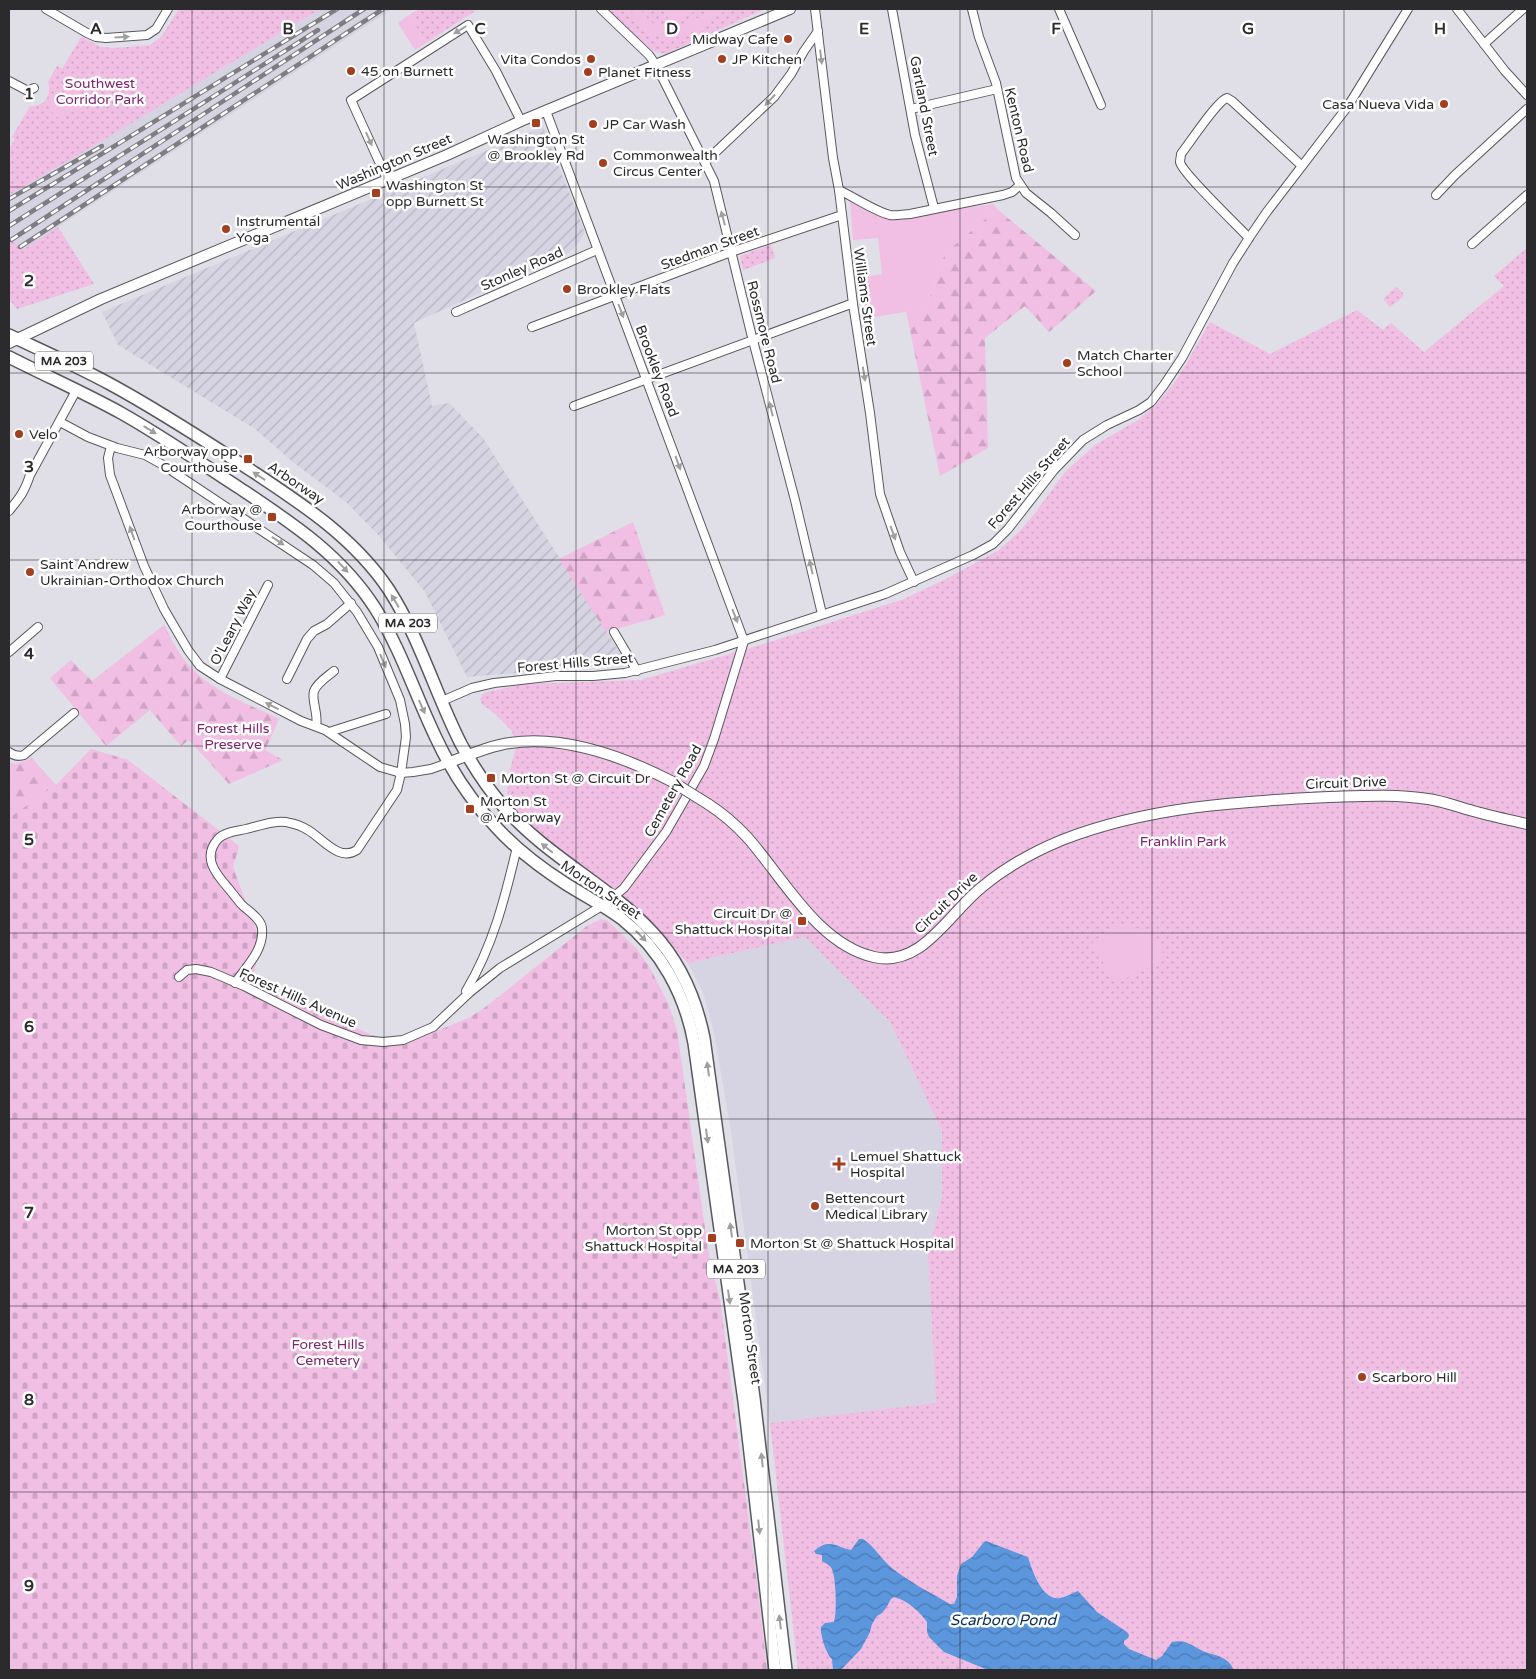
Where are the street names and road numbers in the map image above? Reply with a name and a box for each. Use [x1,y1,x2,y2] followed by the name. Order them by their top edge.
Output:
[906,55,942,158] street label: Gartland Street
[1001,86,1037,174] street label: Kenton Road
[334,130,455,194] street label: Washington Street
[659,222,762,274] street label: Stedman Street
[478,243,566,295] street label: Stonley Road
[850,247,880,348] street label: Williams Street
[743,279,785,385] street label: Rossmore Road
[632,323,682,419] street label: Brookley Road
[35,352,93,371] road number: MA 203
[984,433,1074,533] street label: Forest Hills Street
[264,458,328,508] street label: Arborway
[206,585,260,668] street label: O'Leary Way
[379,614,437,632] road number: MA 203
[516,649,634,677] street label: Forest Hills Street
[641,742,705,840] street label: Cemetery Road
[1305,773,1387,793] street label: Circuit Drive
[558,857,645,923] street label: Morton Street
[911,869,981,937] street label: Circuit Drive
[237,964,359,1032] street label: Forest Hills Avenue
[707,1260,765,1278] road number: MA 203
[735,1291,765,1386] street label: Morton Street

